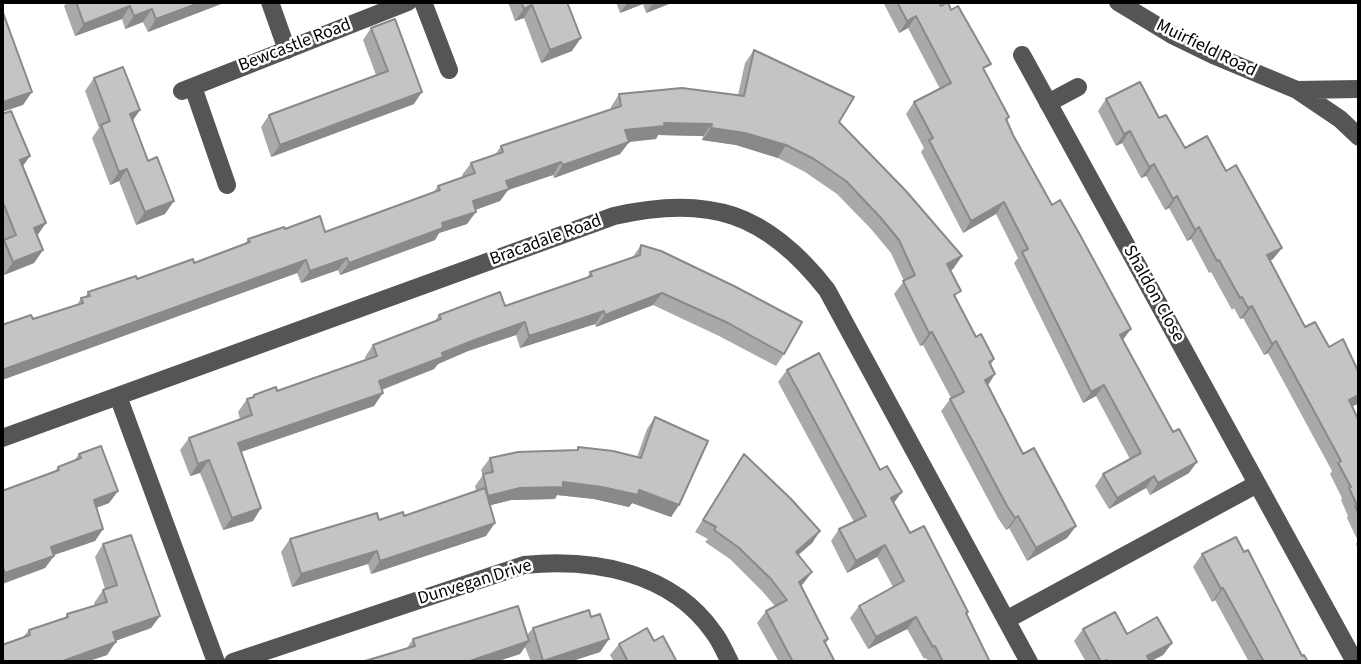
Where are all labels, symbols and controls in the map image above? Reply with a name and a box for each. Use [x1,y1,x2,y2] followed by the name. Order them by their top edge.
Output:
[236,15,354,77] street label: Bewcastle Road
[1152,15,1260,83] street label: Muirfield Road
[487,211,605,271] street label: Bracadale Road
[1118,242,1188,346] street label: Shaldon Close
[415,555,535,611] street label: Dunvegan Drive

